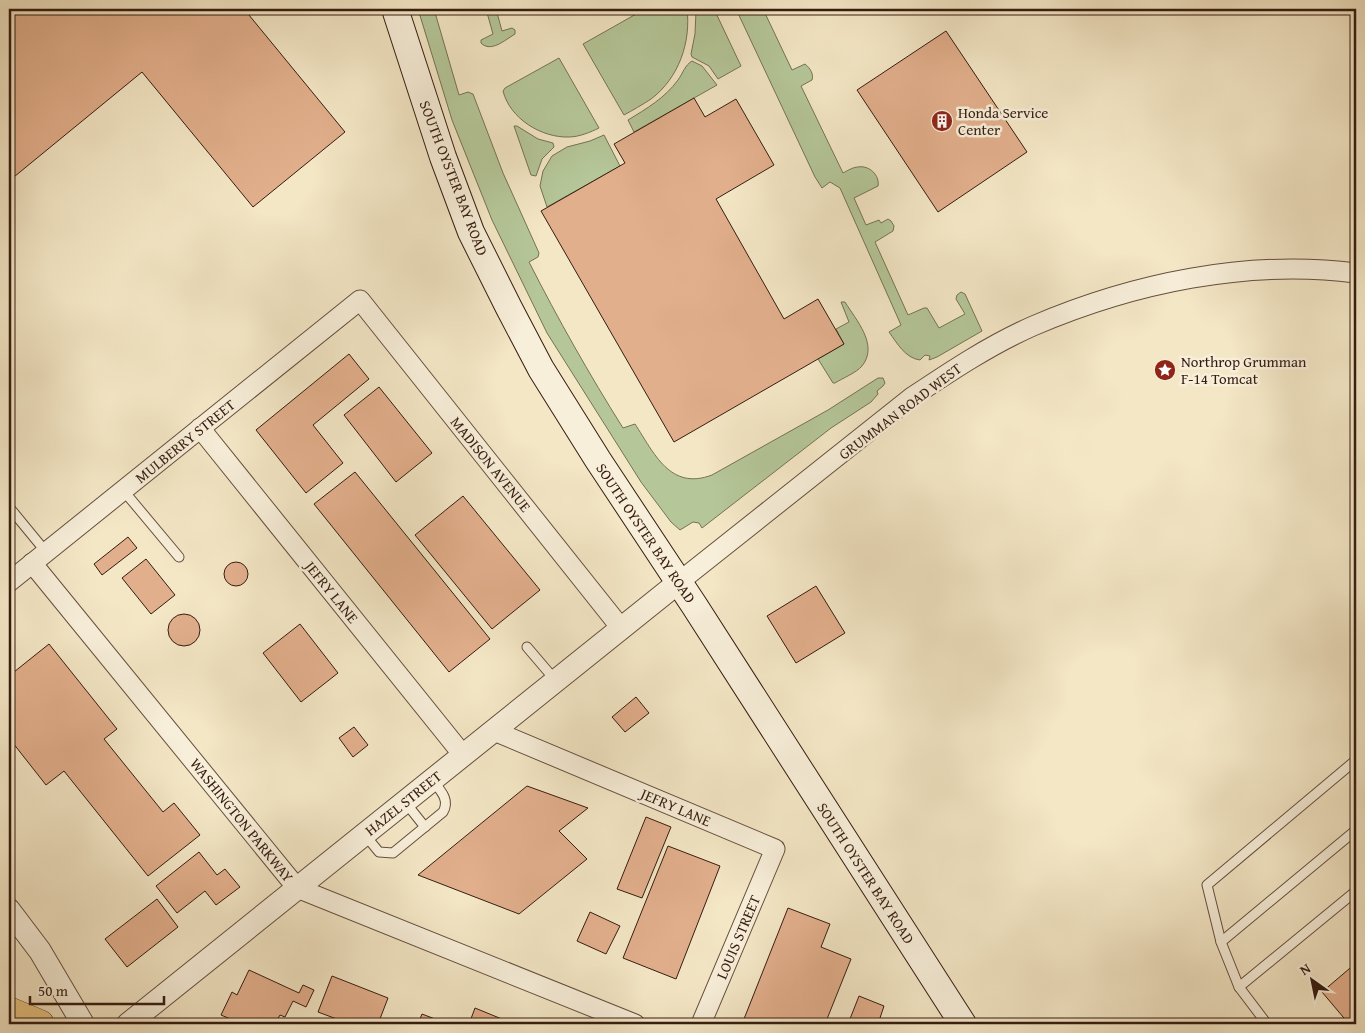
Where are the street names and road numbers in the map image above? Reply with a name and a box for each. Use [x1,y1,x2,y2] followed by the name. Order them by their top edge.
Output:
[415,97,493,259] street label: SOUTH OYSTER BAY ROAD
[834,357,966,464] street label: GRUMMAN ROAD WEST
[131,394,240,488] street label: MULBERRY STREET
[446,412,536,516] street label: MADISON AVENUE
[591,459,701,607] street label: SOUTH OYSTER BAY ROAD
[299,555,364,628] street label: JEFRY LANE
[185,754,299,886] street label: WASHINGTON PARKWAY
[360,765,446,840] street label: HAZEL STREET
[636,782,715,831] street label: JEFRY LANE
[812,798,920,948] street label: SOUTH OYSTER BAY ROAD
[711,891,765,982] street label: LOUIS STREET

